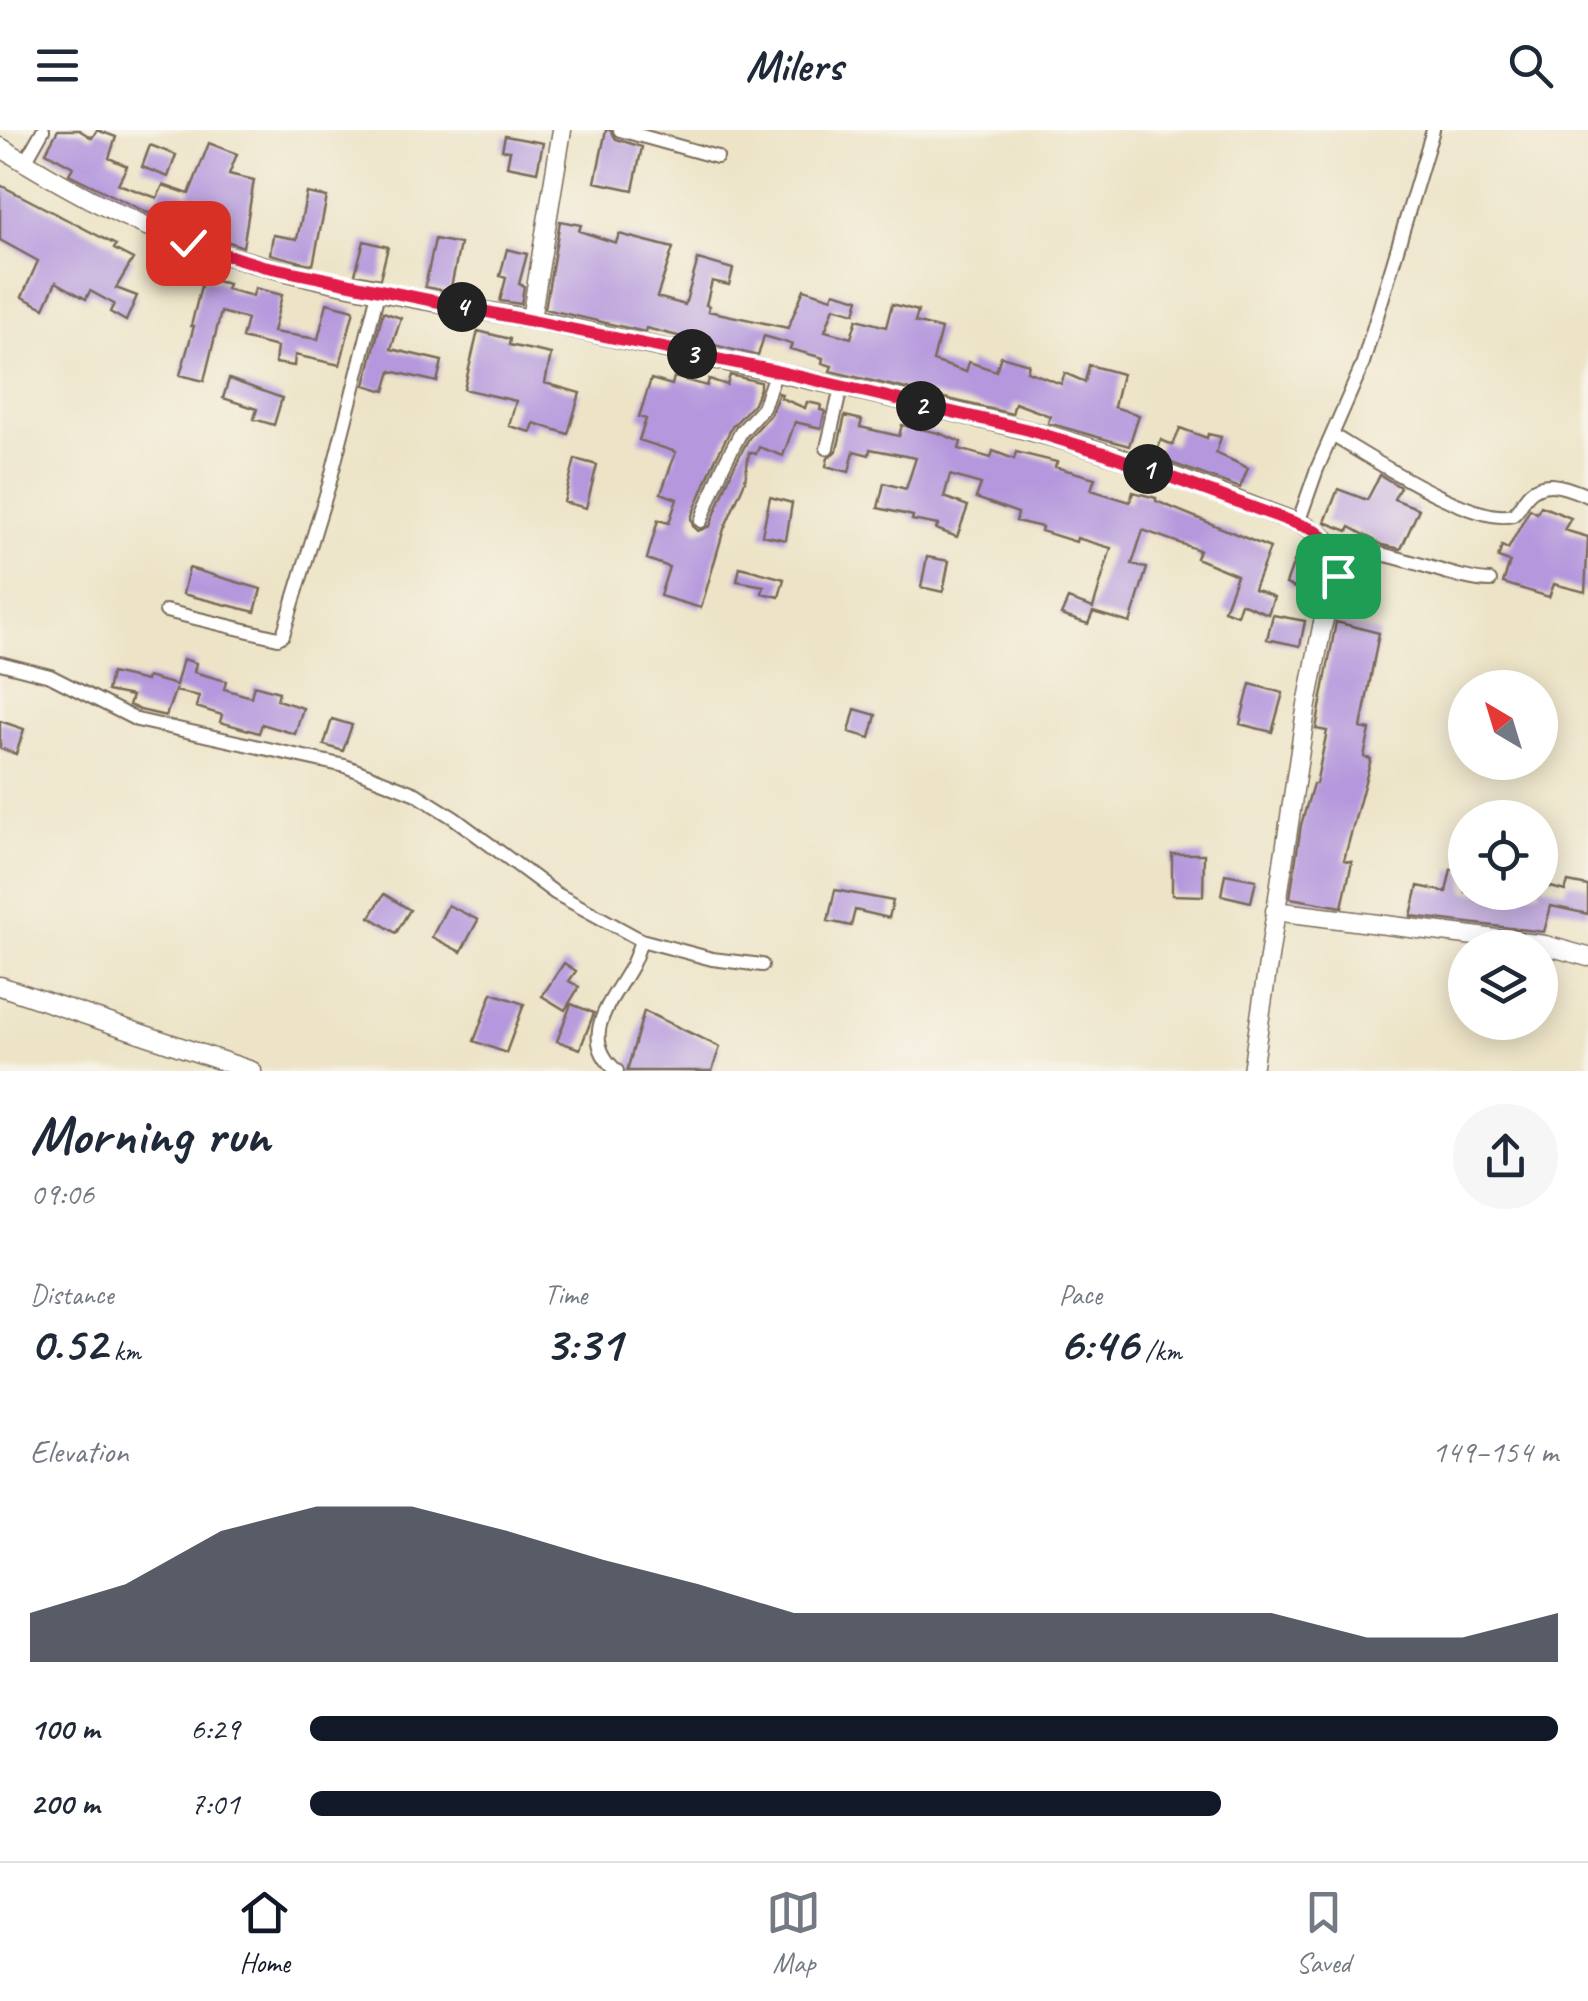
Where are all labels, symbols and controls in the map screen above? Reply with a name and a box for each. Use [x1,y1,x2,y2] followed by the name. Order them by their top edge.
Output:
[745,37,843,94] text: Milers
[30,38,85,93] icon: menu
[1503,38,1558,93] icon: search
[146,201,231,286] pin
[161,216,216,271] icon: check
[437,282,487,332] pin: 4
[456,289,468,324] text: 4
[667,329,717,379] pin: 3
[686,336,698,371] text: 3
[896,381,946,431] pin: 2
[915,388,927,423] text: 2
[1123,444,1173,494] pin: 1
[1142,451,1154,486] text: 1
[1296,534,1381,619] pin
[1311,549,1366,604] icon: arrive
[1448,670,1558,780] north arrow
[1448,670,1558,1040] map controls
[1448,800,1558,910] button: locate
[1448,930,1558,1040] button: layers
[30,1100,270,1170] text: Morning run
[1453,1104,1558,1209] button: share
[30,1173,94,1214] text: 09:06
[30,1277,114,1312] text: Distance
[544,1277,587,1312] text: Time
[1059,1277,1102,1312] text: Pace
[30,1312,107,1375] text: 0.52
[544,1312,622,1375] text: 3:31
[1059,1312,1138,1375] text: 6:46
[107,1333,141,1368] text: km
[1138,1333,1182,1368] text: /km
[30,1431,128,1472] text: Elevation
[1432,1431,1558,1472] text: 149–154 m
[30,1708,99,1749] text: 100 m
[190,1708,240,1749] text: 6:29
[30,1783,99,1824] text: 200 m
[190,1783,240,1824] text: 7:01
[237,1885,292,1980] tab: Home
[766,1885,821,1980] tab: Map
[1296,1885,1351,1980] tab: Saved

